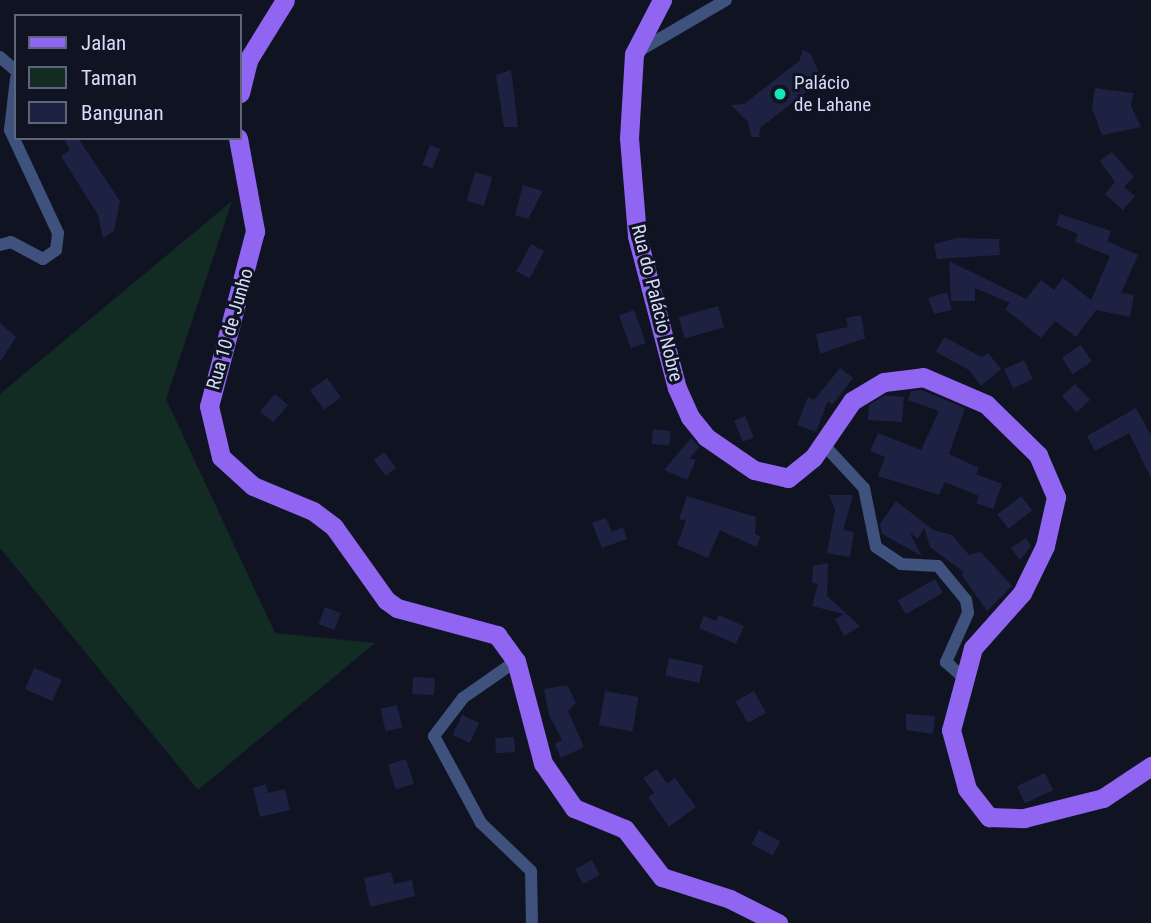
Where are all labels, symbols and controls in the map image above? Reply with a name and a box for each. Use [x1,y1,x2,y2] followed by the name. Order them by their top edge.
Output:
[14,14,242,140] legend
[81,31,126,55] text: Jalan
[81,66,137,90] text: Taman
[794,72,871,116] place label: Palácio de Lahane
[772,86,788,102] marker: Palácio de Lahane
[81,101,164,125] text: Bangunan
[626,222,688,384] street label: Rua do Palácio Nobre
[202,266,258,392] street label: Rua 10 de Junho

